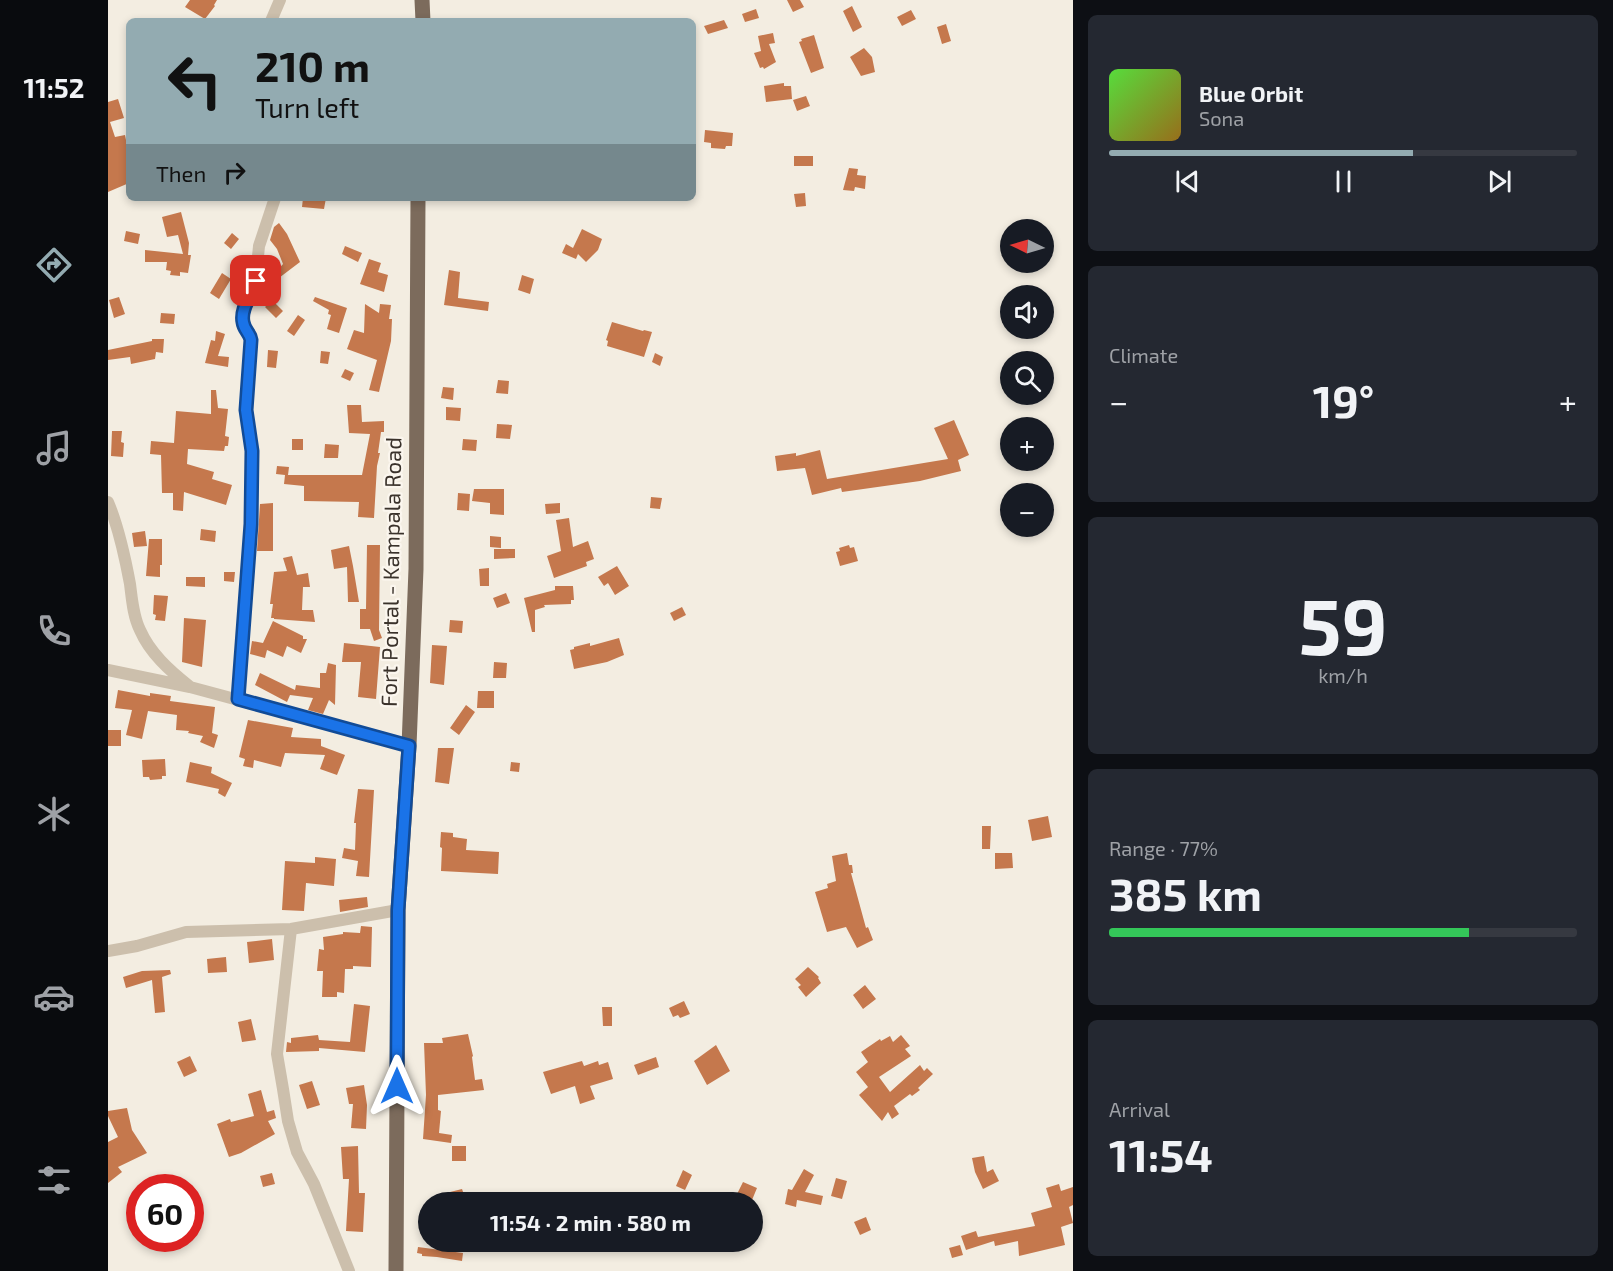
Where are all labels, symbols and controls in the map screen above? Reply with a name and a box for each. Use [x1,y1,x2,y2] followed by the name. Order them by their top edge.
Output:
[255,40,370,90] text: 210 m
[156,42,234,120] icon: left
[24,71,84,103] text: 11:52
[1199,80,1303,106] text: Blue Orbit
[255,91,359,123] text: Turn left
[1199,106,1244,130] text: Sona
[218,156,251,189] icon: right
[156,160,206,186] text: Then
[1171,165,1204,198] icon: previous
[1327,165,1360,198] icon: pause
[1483,165,1516,198] icon: next
[1000,219,1054,273] north arrow
[1000,219,1054,537] map controls
[33,244,75,286] icon: directions
[230,255,281,306] pin
[239,264,272,297] icon: arrive
[1000,285,1054,339] button: sound
[1109,343,1178,367] text: Climate
[1000,351,1054,405] button: search
[1313,373,1374,427] text: 19°
[1109,381,1128,421] text: −
[1559,381,1577,421] text: +
[1000,417,1054,471] button: +
[33,427,75,469] icon: music
[375,437,405,707] street label: Fort Portal - Kampala Road
[1000,483,1054,537] button: −
[1298,577,1388,671] text: 59
[33,610,75,652] icon: phone
[1318,663,1368,687] text: km/h
[33,793,75,835] icon: climate
[1109,836,1218,860] text: Range · 77%
[1109,866,1262,920] text: 385 km
[33,976,75,1018] icon: car
[365,1054,429,1118] position arrow
[1109,1097,1170,1121] text: Arrival
[1109,1127,1213,1181] text: 11:54
[33,1159,75,1201] icon: filters
[126,1174,204,1252] speed limit sign: 60
[490,1209,691,1235] text: 11:54 · 2 min · 580 m

